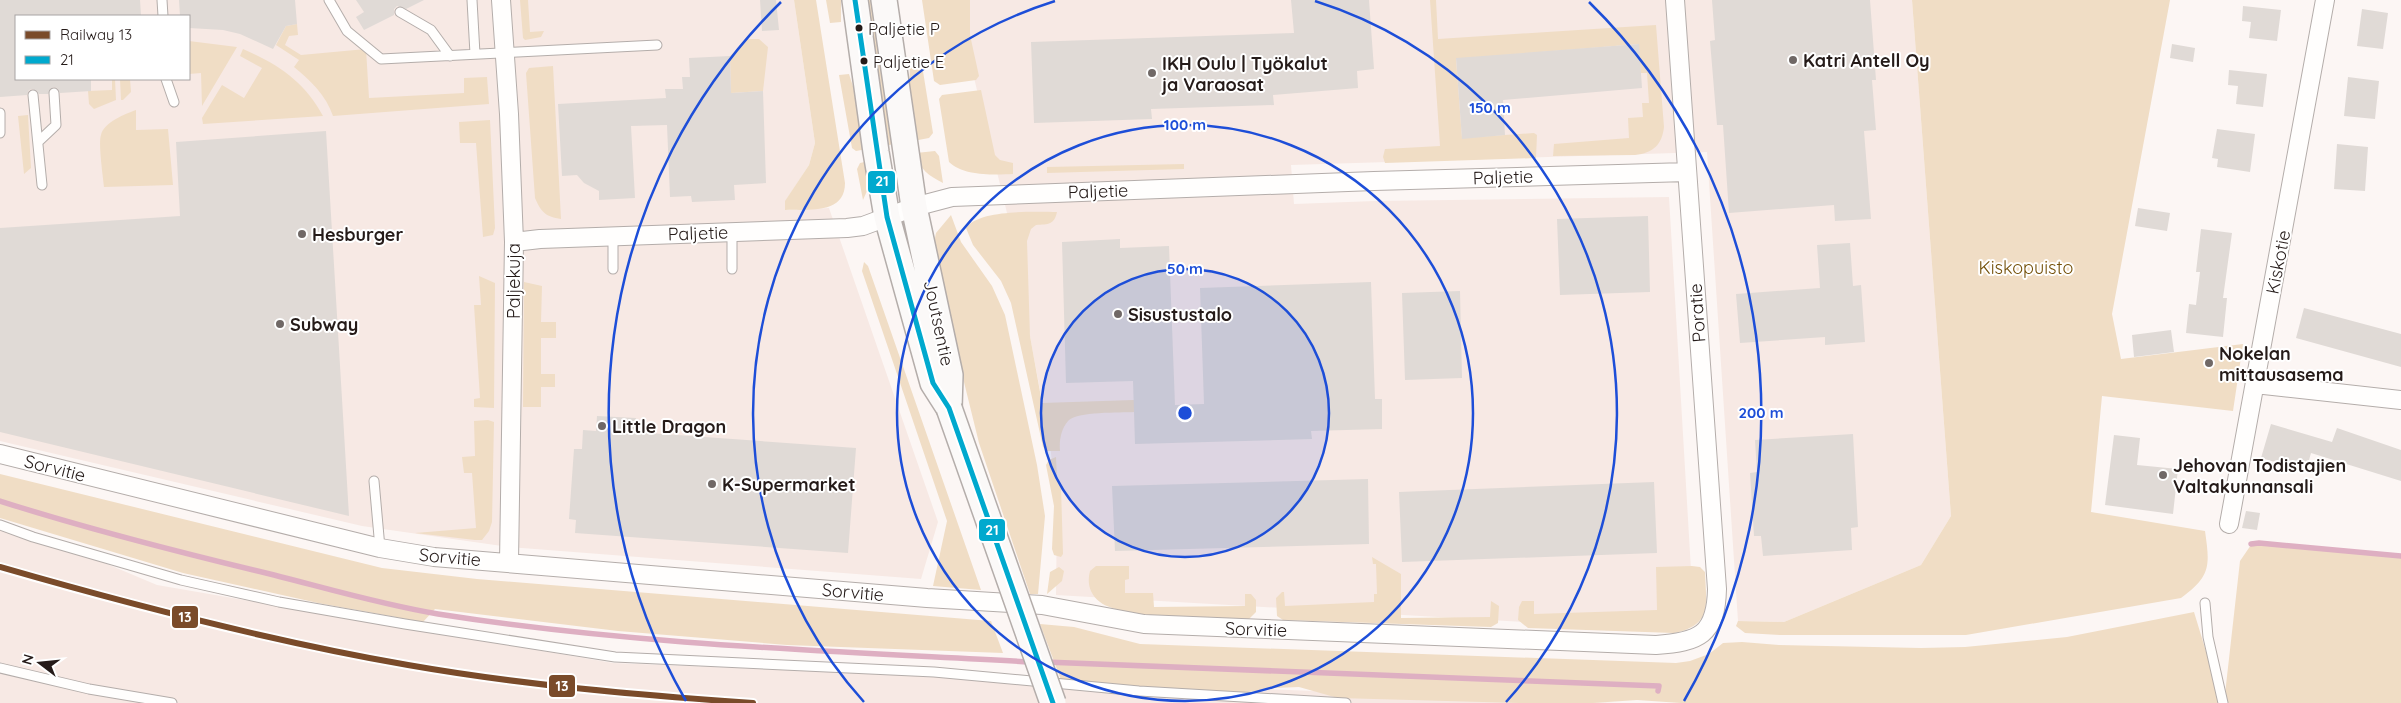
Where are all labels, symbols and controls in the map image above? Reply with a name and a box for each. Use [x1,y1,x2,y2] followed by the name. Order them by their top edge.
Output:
[15,15,190,80] legend
[868,18,940,39] place label: Paljetie P
[854,23,864,33] marker: Paljetie P
[60,25,132,44] text: Railway 13
[1803,49,1930,72] place label: Katri Antell Oy
[60,50,74,69] text: 21
[873,51,945,72] place label: Paljetie E
[1161,52,1328,96] place label: IKH Oulu | Työkalut ja Varaosat
[1787,54,1799,66] marker: Katri Antell Oy
[859,56,869,66] marker: Paljetie E
[1146,67,1158,79] marker: IKH Oulu | Työkalut ja Varaosat
[1469,98,1511,117] text: 150 m
[1164,115,1206,134] text: 100 m
[1472,164,1534,190] street label: Paljetie
[867,170,896,194] line badge: 21
[875,172,889,190] text: 21
[1067,178,1129,204] street label: Paljetie
[667,220,729,246] street label: Paljetie
[312,223,403,246] place label: Hesburger
[296,228,308,240] marker: Hesburger
[2261,228,2295,296] street label: Kiskotie
[502,243,525,319] street label: Paljekuja
[1979,256,2073,279] park label: Kiskopuisto
[1167,259,1203,278] text: 50 m
[919,278,959,368] street label: Joutsentie
[1683,283,1711,343] street label: Poratie
[1128,303,1232,326] place label: Sisustustalo
[1112,308,1124,320] marker: Sisustustalo
[290,313,358,336] place label: Subway
[274,318,286,330] marker: Subway
[2219,342,2344,386] place label: Nokelan mittausasema
[2203,357,2215,369] marker: Nokelan mittausasema
[1739,403,1784,422] text: 200 m
[1176,404,1194,422] centre of rings
[612,415,726,438] place label: Little Dragon
[596,420,608,432] marker: Little Dragon
[22,449,88,487] street label: Sorvitie
[2173,454,2346,498] place label: Jehovan Todistajien Valtakunnansali
[2157,469,2169,481] marker: Jehovan Todistajien Valtakunnansali
[722,473,856,496] place label: K-Supermarket
[706,478,718,490] marker: K-Supermarket
[978,518,1006,542] line badge: 21
[985,521,999,539] text: 21
[418,543,482,571] street label: Sorvitie
[821,578,885,606] street label: Sorvitie
[171,605,199,629] line badge: 13
[179,608,191,626] text: 13
[1224,616,1288,642] street label: Sorvitie
[15,638,65,688] north arrow
[17,652,38,667] text: N
[548,674,576,698] line badge: 13
[556,677,568,695] text: 13

